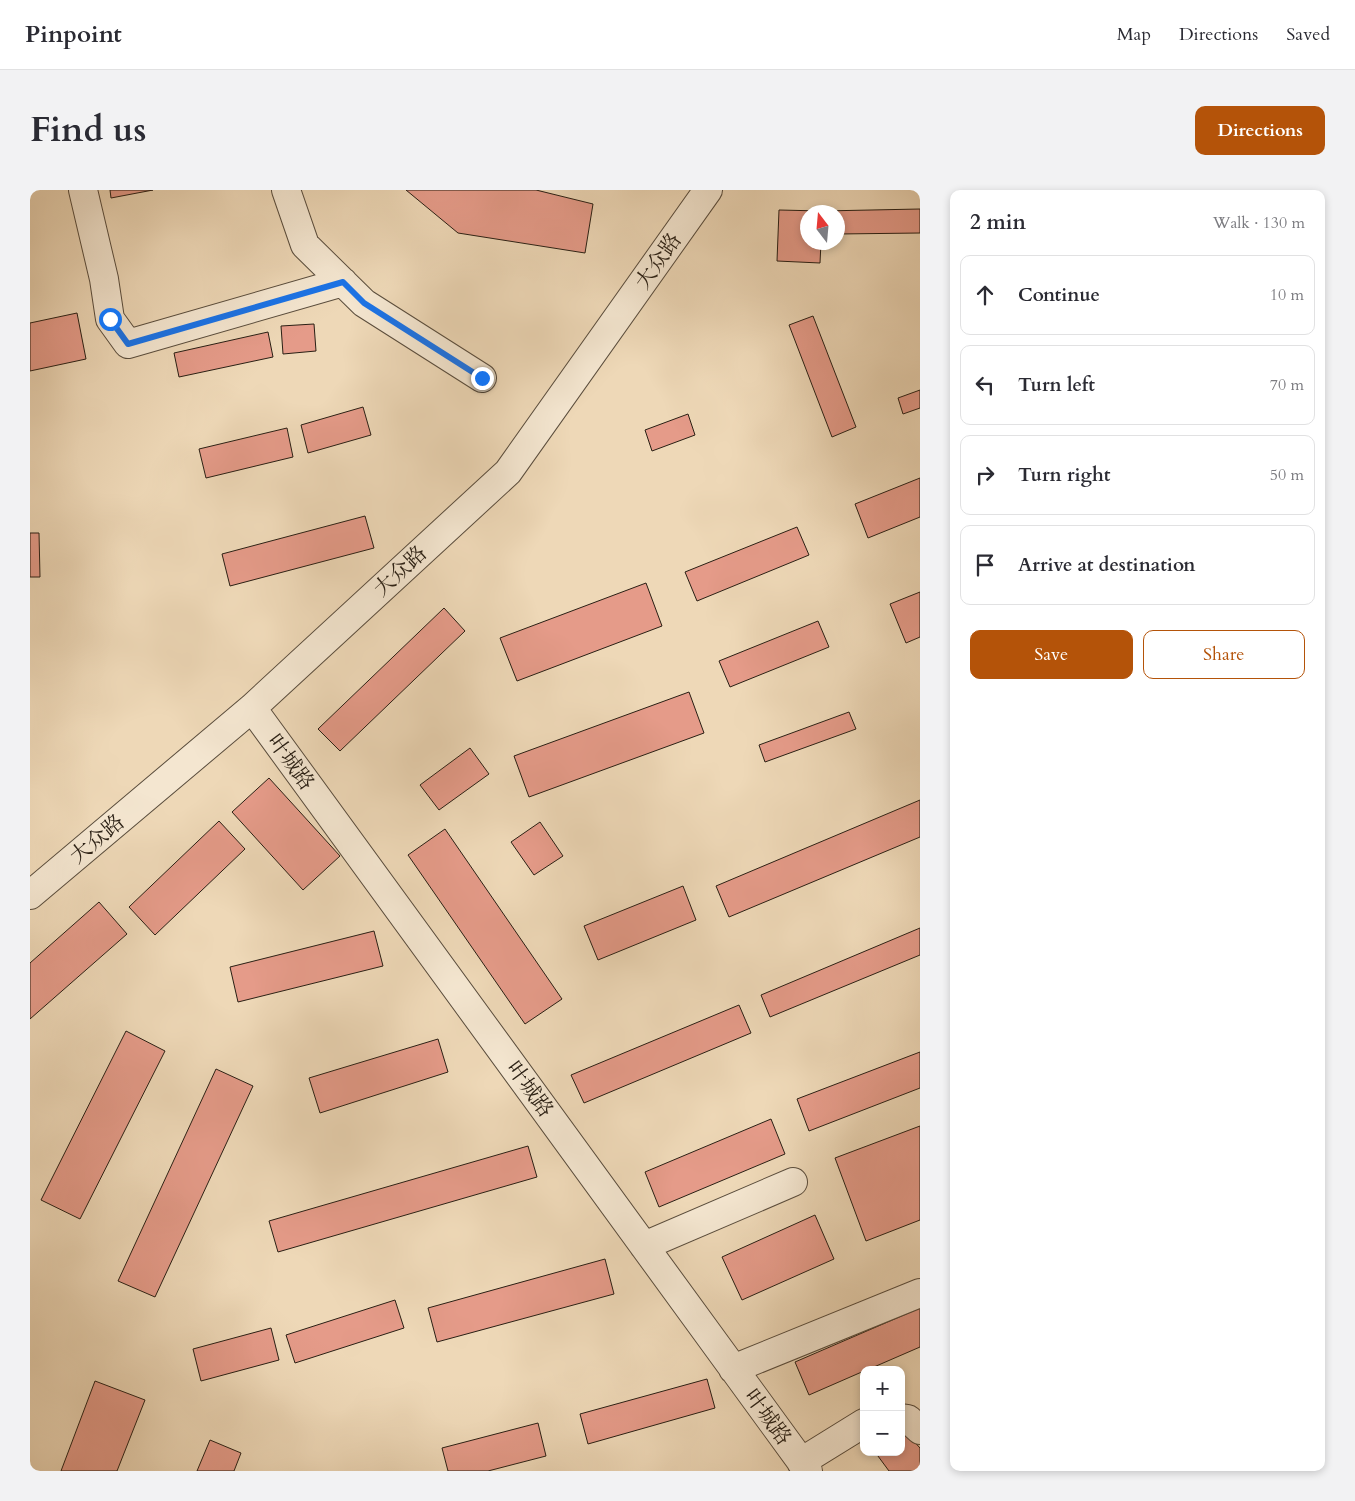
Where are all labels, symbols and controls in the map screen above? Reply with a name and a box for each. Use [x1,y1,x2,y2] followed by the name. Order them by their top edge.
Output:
[25,18,122,51] text: Pinpoint
[1117,22,1151,47] text: Map
[1179,22,1258,47] text: Directions
[1286,22,1330,47] text: Saved
[30,106,146,154] text: Find us
[1195,106,1325,155] button: Directions
[800,205,845,250] north arrow
[970,208,1026,237] text: 2 min
[1213,212,1305,234] text: Walk · 130 m
[628,227,688,295] street label: 大众路
[971,281,999,309] icon: ahead
[1018,282,1100,308] text: Continue
[1270,284,1304,306] text: 10 m
[99,308,122,331] route start
[471,367,494,390] route end
[971,371,999,399] icon: left
[1018,372,1095,398] text: Turn left
[1270,374,1304,396] text: 70 m
[971,461,999,489] icon: right
[1018,462,1110,488] text: Turn right
[1270,464,1304,486] text: 50 m
[367,539,433,603] street label: 大众路
[971,551,999,579] icon: arrive
[1018,552,1195,578] text: Arrive at destination
[970,630,1133,679] button: Save
[1143,630,1305,679] button: Share
[260,728,321,796] street label: 叶城路
[64,808,131,871] street label: 大众路
[499,1055,560,1123] street label: 叶城路
[860,1366,905,1456] map controls
[860,1366,905,1411] button: +
[737,1383,798,1451] street label: 叶城路
[860,1411,905,1456] button: −

